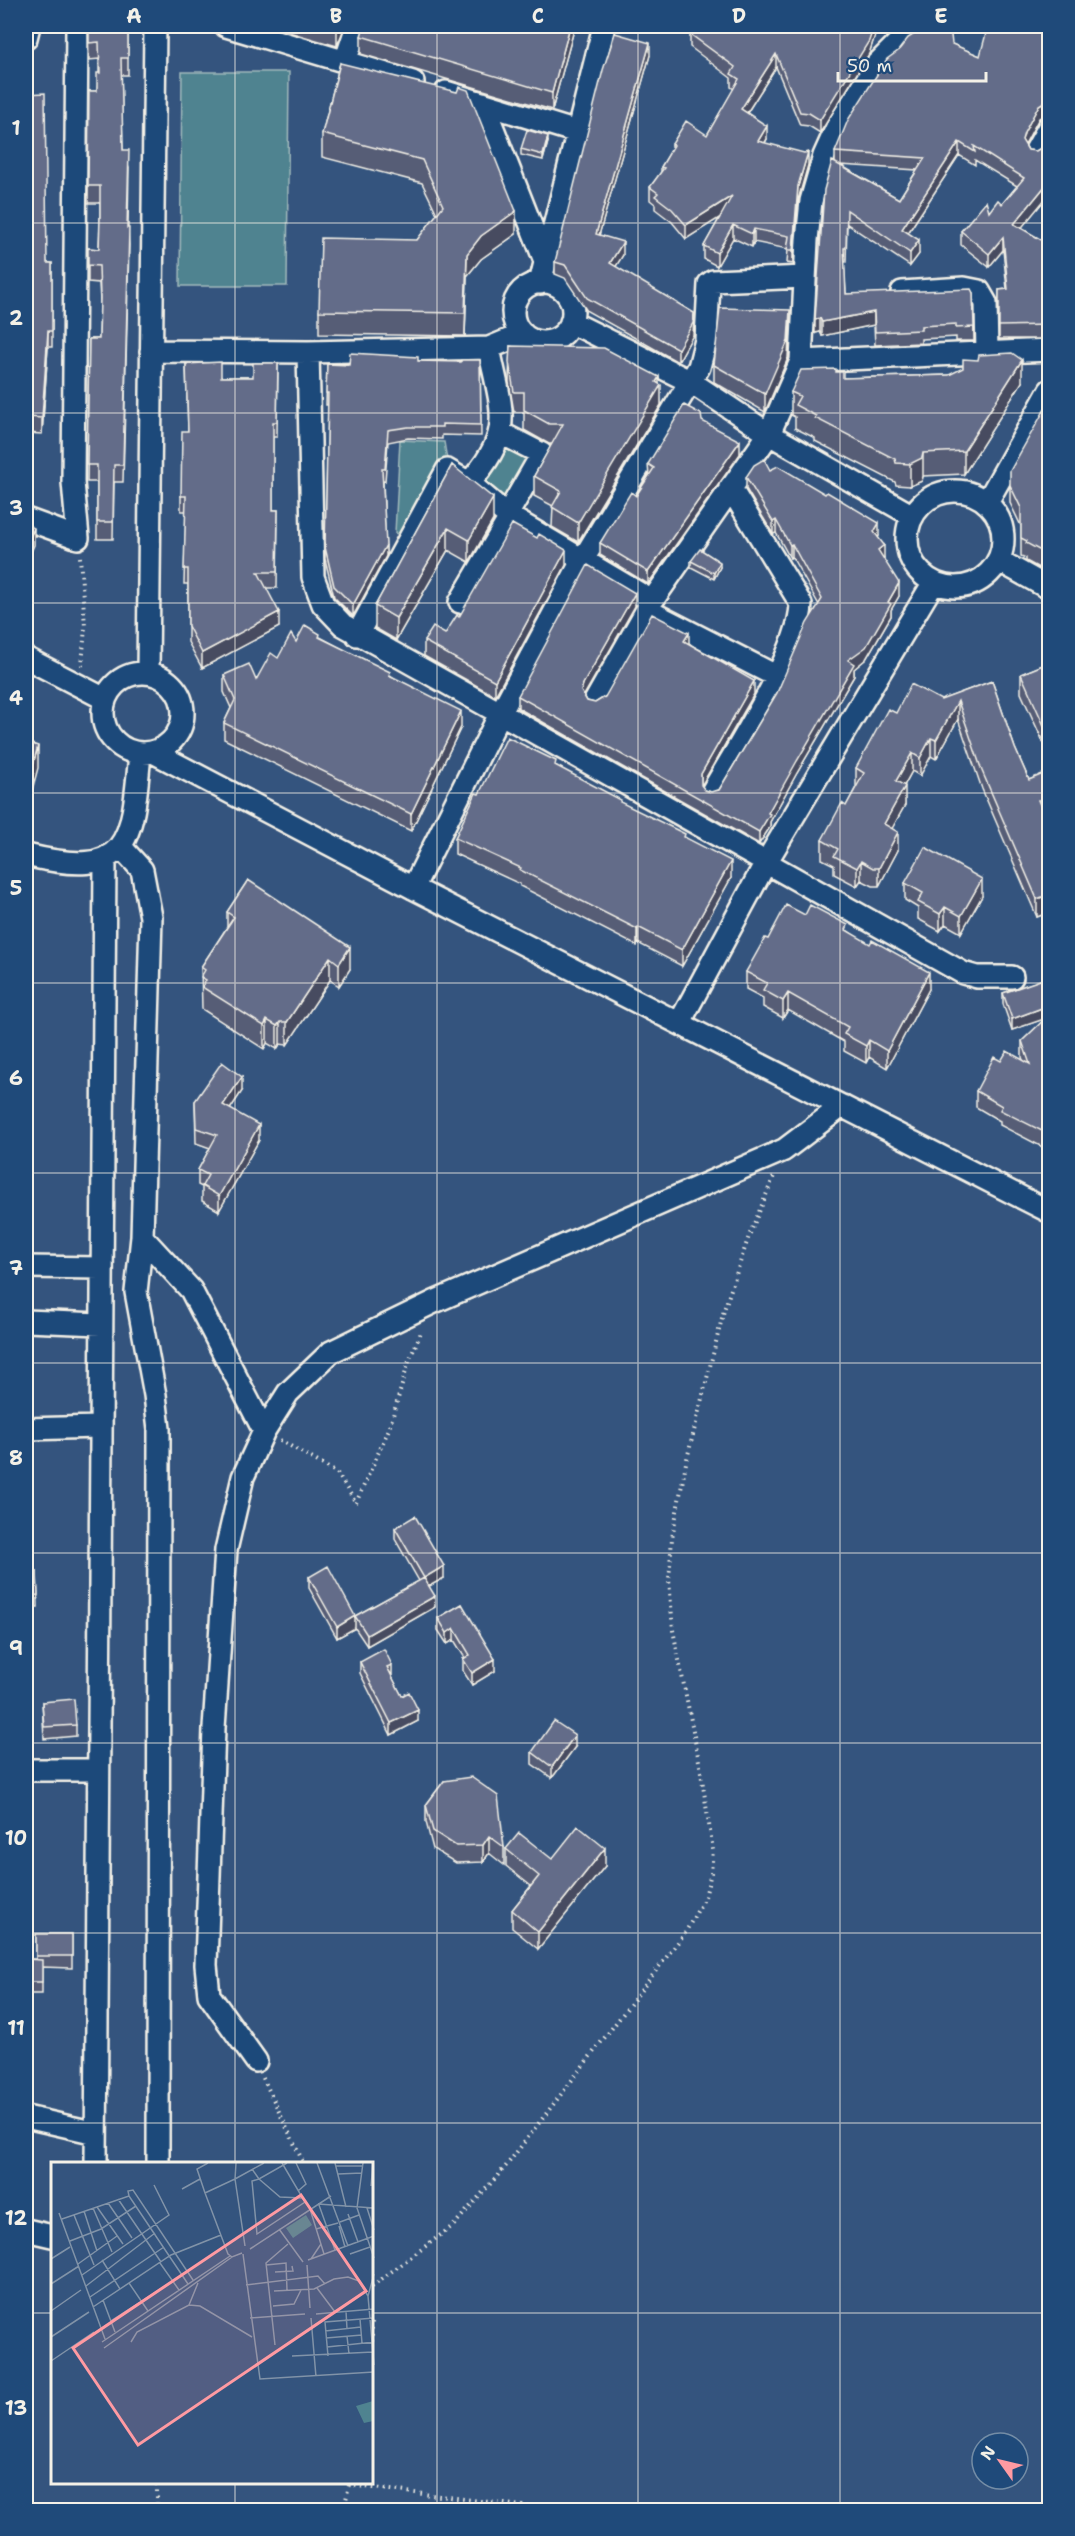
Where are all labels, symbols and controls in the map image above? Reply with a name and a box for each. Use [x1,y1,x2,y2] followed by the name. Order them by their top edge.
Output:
[126,3,142,29] text: A
[330,3,342,29] text: B
[532,3,544,29] text: C
[732,3,746,29] text: D
[934,3,948,29] text: E
[838,45,986,83] scale bar
[847,54,892,78] text: 50 m
[11,115,21,141] text: 1
[9,305,23,331] text: 2
[9,495,23,521] text: 3
[9,685,23,711] text: 4
[10,875,22,901] text: 5
[9,1065,23,1091] text: 6
[9,1255,23,1281] text: 7
[9,1445,23,1471] text: 8
[9,1635,23,1661] text: 9
[5,1825,27,1851] text: 10
[7,2015,25,2041] text: 11
[51,2162,374,2485] inset map
[5,2205,27,2231] text: 12
[5,2395,27,2421] text: 13
[970,2431,1030,2491] north arrow
[976,2442,1000,2464] text: N

